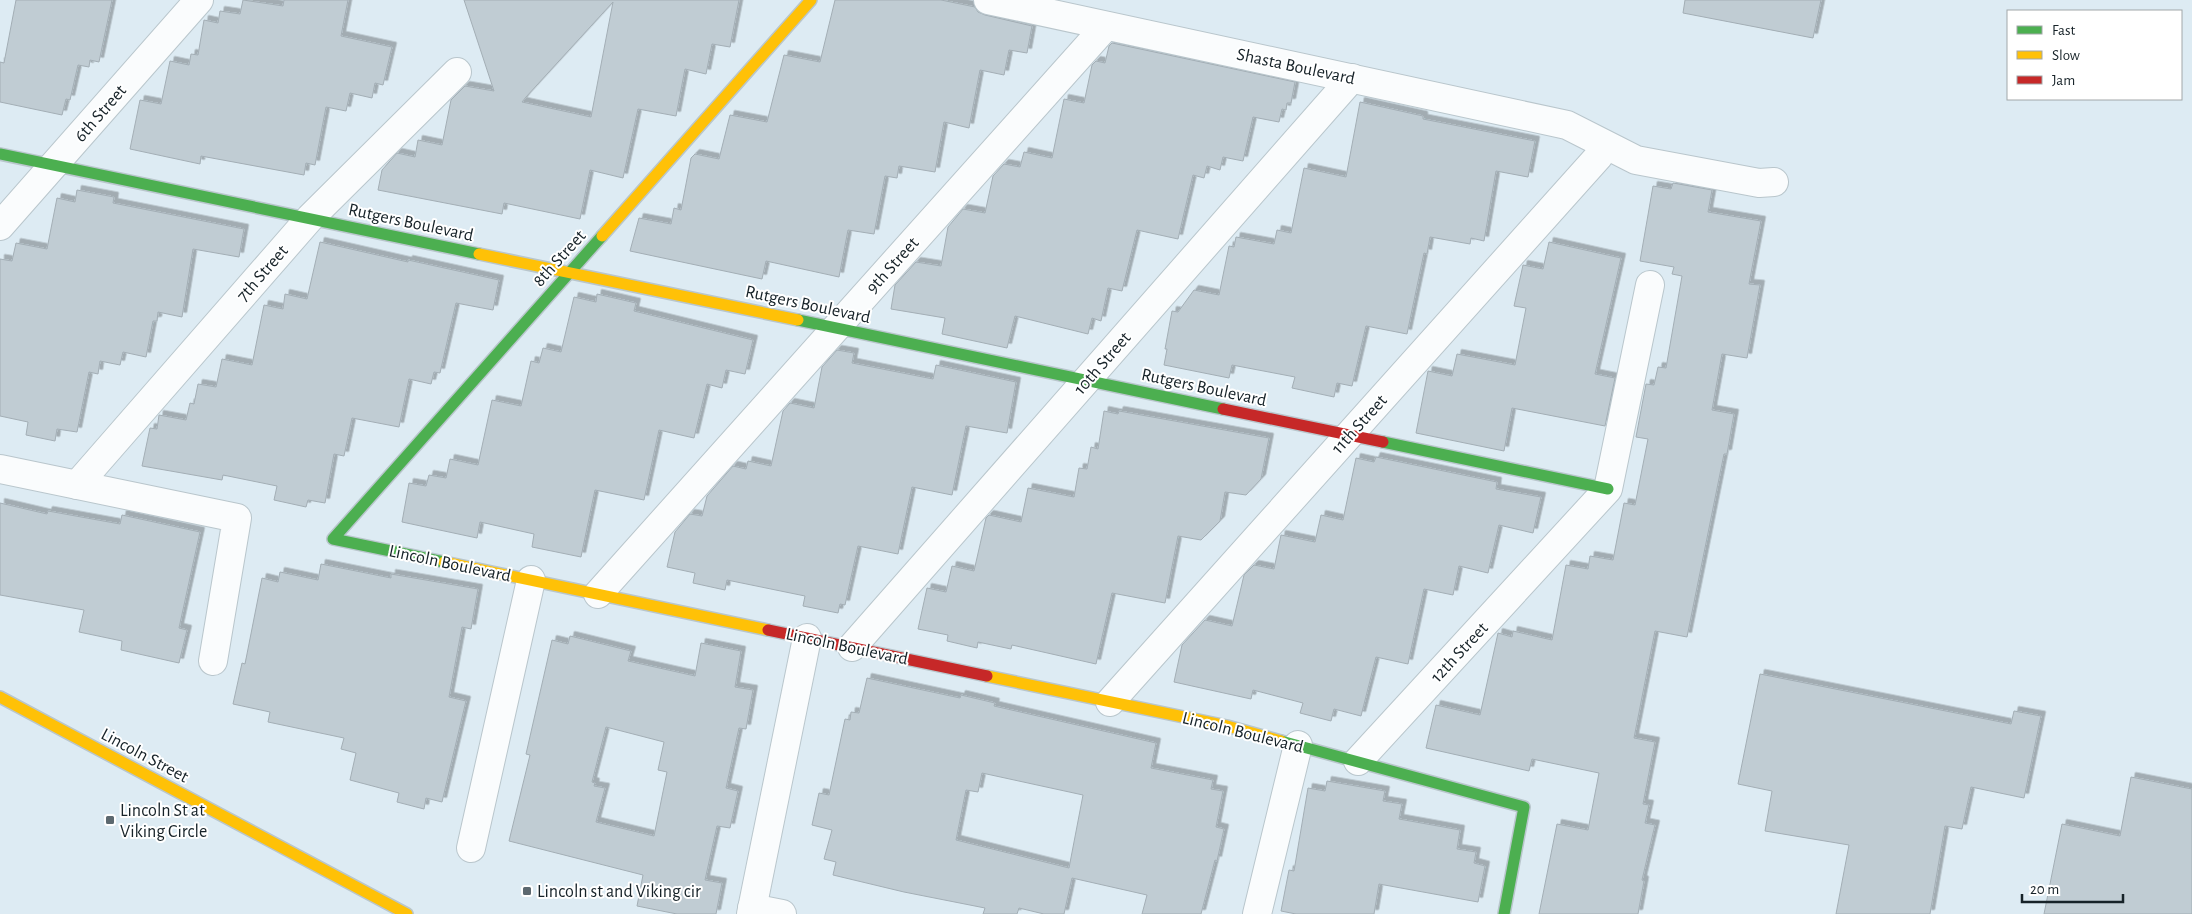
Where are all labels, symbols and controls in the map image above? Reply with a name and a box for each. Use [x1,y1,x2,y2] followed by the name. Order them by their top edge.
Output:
[2007,10,2182,100] legend
[2052,23,2076,38] text: Fast
[1235,46,1357,88] street label: Shasta Boulevard
[2052,48,2080,63] text: Slow
[2052,73,2075,88] text: Jam
[71,82,130,146] street label: 6th Street
[347,201,475,245] street label: Rutgers Boulevard
[530,227,590,290] street label: 8th Street
[863,234,923,297] street label: 9th Street
[234,242,292,305] street label: 7th Street
[744,283,872,327] street label: Rutgers Boulevard
[1071,329,1135,398] street label: 10th Street
[1140,366,1268,410] street label: Rutgers Boulevard
[1329,391,1391,458] street label: 11th Street
[387,542,513,586] street label: Lincoln Boulevard
[1428,619,1492,686] street label: 12th Street
[784,625,910,669] street label: Lincoln Boulevard
[1180,709,1305,757] street label: Lincoln Boulevard
[98,725,191,786] street label: Lincoln Street
[120,802,207,841] place label: Lincoln St at Viking Circle
[104,814,116,826] marker: Lincoln St at Viking Circle
[2022,872,2123,904] scale bar
[2030,882,2059,897] text: 20 m
[537,883,701,901] place label: Lincoln st and Viking cir
[521,885,533,897] marker: Lincoln st and Viking cir

